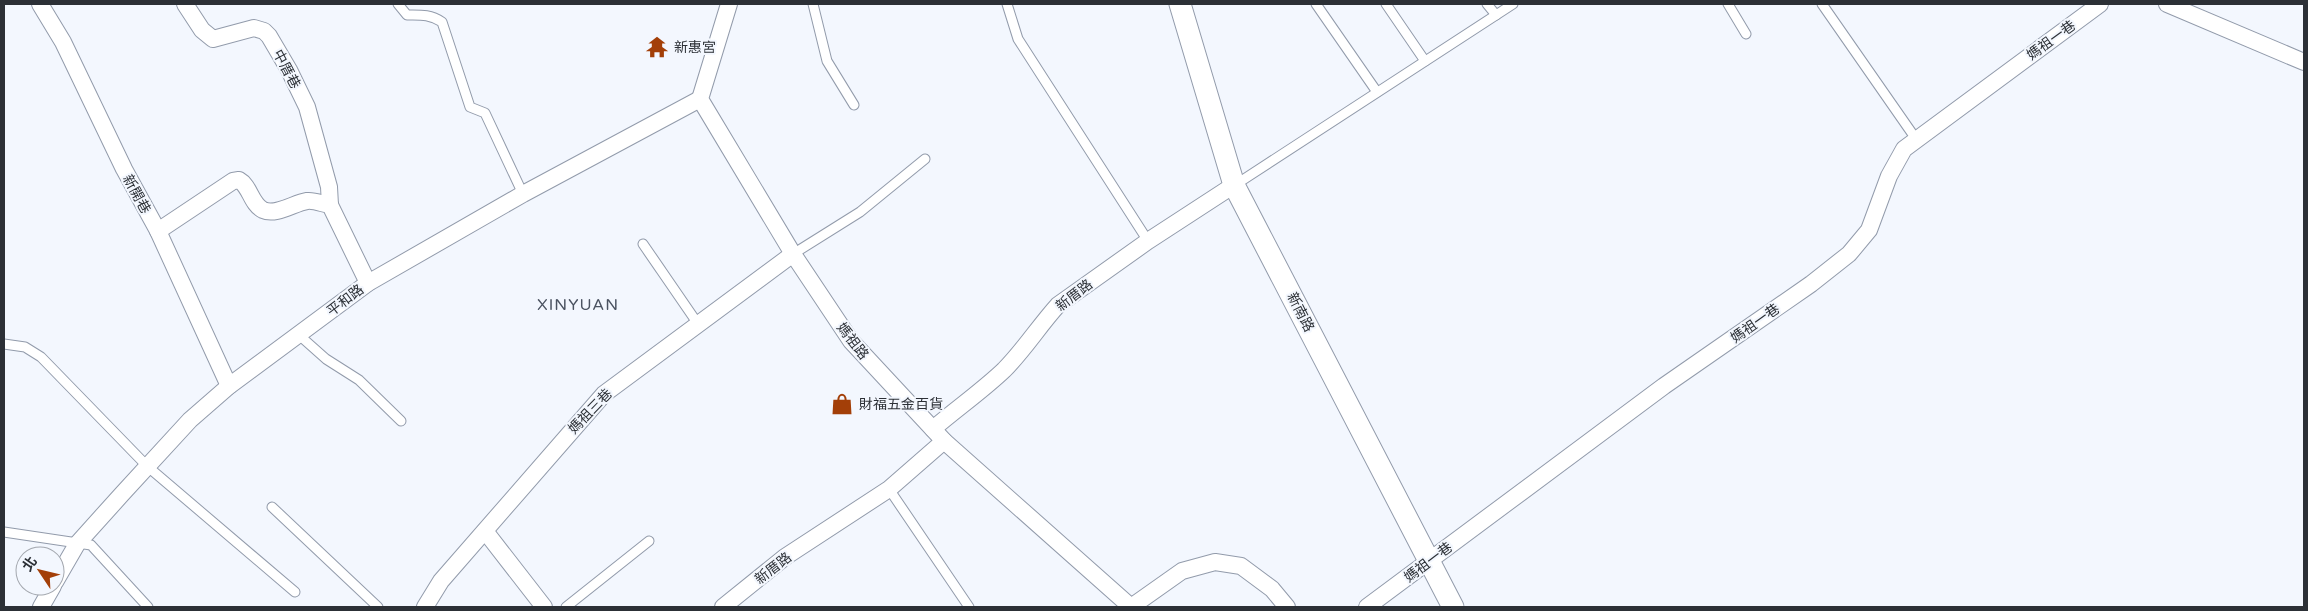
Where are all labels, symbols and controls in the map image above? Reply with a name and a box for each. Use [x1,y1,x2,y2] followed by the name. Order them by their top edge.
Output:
[2024,17,2079,64] street label: 媽祖一巷
[644,34,670,60] temple icon: 新惠宮
[674,39,716,56] place label: 新惠宮
[269,47,304,92] street label: 中厝巷
[119,172,154,217] street label: 新開巷
[1053,276,1096,315] street label: 新厝路
[323,281,367,320] street label: 平和路
[1283,290,1318,335] street label: 新南路
[537,295,619,315] district label: XINYUAN
[1727,300,1783,346] street label: 媽祖一巷
[833,320,872,363] street label: 媽祖路
[565,385,616,437] street label: 媽祖三巷
[829,391,855,417] shop icon: 財福五金百貨
[859,396,943,413] place label: 財福五金百貨
[1401,539,1456,586] street label: 媽祖一巷
[15,546,65,596] north arrow
[752,549,795,588] street label: 新厝路
[19,553,41,574] text: 北

